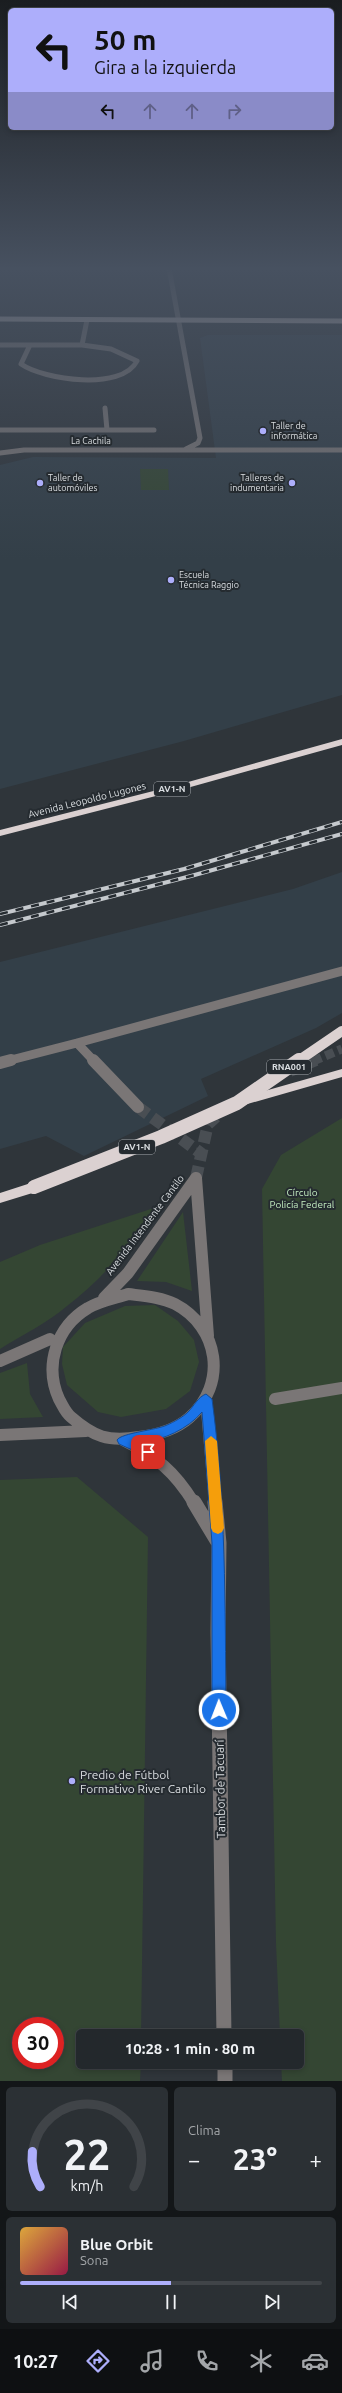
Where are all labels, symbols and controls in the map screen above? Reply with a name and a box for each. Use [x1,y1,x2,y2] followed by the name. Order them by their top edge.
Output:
[28,24,80,76] icon: left
[94,24,156,55] text: 50 m
[94,57,236,77] text: Gira a la izquierda
[97,100,119,122] icon: left
[139,100,161,122] icon: ahead
[181,100,203,122] icon: ahead
[223,100,245,122] icon: right
[271,421,317,441] place label: Taller de informática
[258,426,268,436] marker: Taller de informática
[71,436,111,446] street label: La Cachila
[48,473,97,493] place label: Taller de automóviles
[230,473,284,493] place label: Talleres de indumentaria
[35,478,45,488] marker: Taller de automóviles
[287,478,297,488] marker: Talleres de indumentaria
[179,570,239,590] place label: Escuela Técnica Raggio
[166,575,176,585] marker: Escuela Técnica Raggio
[27,780,147,820] street label: Avenida Leopoldo Lugones
[154,782,190,796] road number: AV1-N
[267,1060,311,1074] road number: RNA001
[119,1140,155,1154] road number: AV1-N
[104,1173,186,1277] street label: Avenida Intendente Cantilo
[270,1187,335,1210] park label: Círculo Policía Federal
[131,1435,165,1469] pin
[137,1441,159,1463] icon: arrive
[198,1689,240,1731] position arrow
[213,1738,227,1839] street label: Tambor de Tacuarí
[80,1768,206,1795] place label: Predio de Fútbol Formativo River Cantilo
[67,1776,77,1786] marker: Predio de Fútbol Formativo River Cantilo
[12,2017,64,2069] speed limit sign: 30
[125,2040,255,2057] text: 10:28 · 1 min · 80 m
[188,2123,220,2137] text: Clima
[64,2131,110,2178] text: 22
[233,2142,277,2176] text: 23°
[188,2147,200,2172] text: −
[310,2147,322,2172] text: +
[71,2178,103,2194] text: km/h
[80,2236,153,2253] text: Blue Orbit
[80,2253,109,2267] text: Sona
[59,2291,81,2313] icon: previous
[160,2291,182,2313] icon: pause
[261,2291,283,2313] icon: next
[84,2347,112,2375] icon: directions
[138,2347,166,2375] icon: music
[193,2347,221,2375] icon: phone
[247,2347,275,2375] icon: climate
[301,2347,329,2375] icon: car
[13,2351,58,2371] text: 10:27

